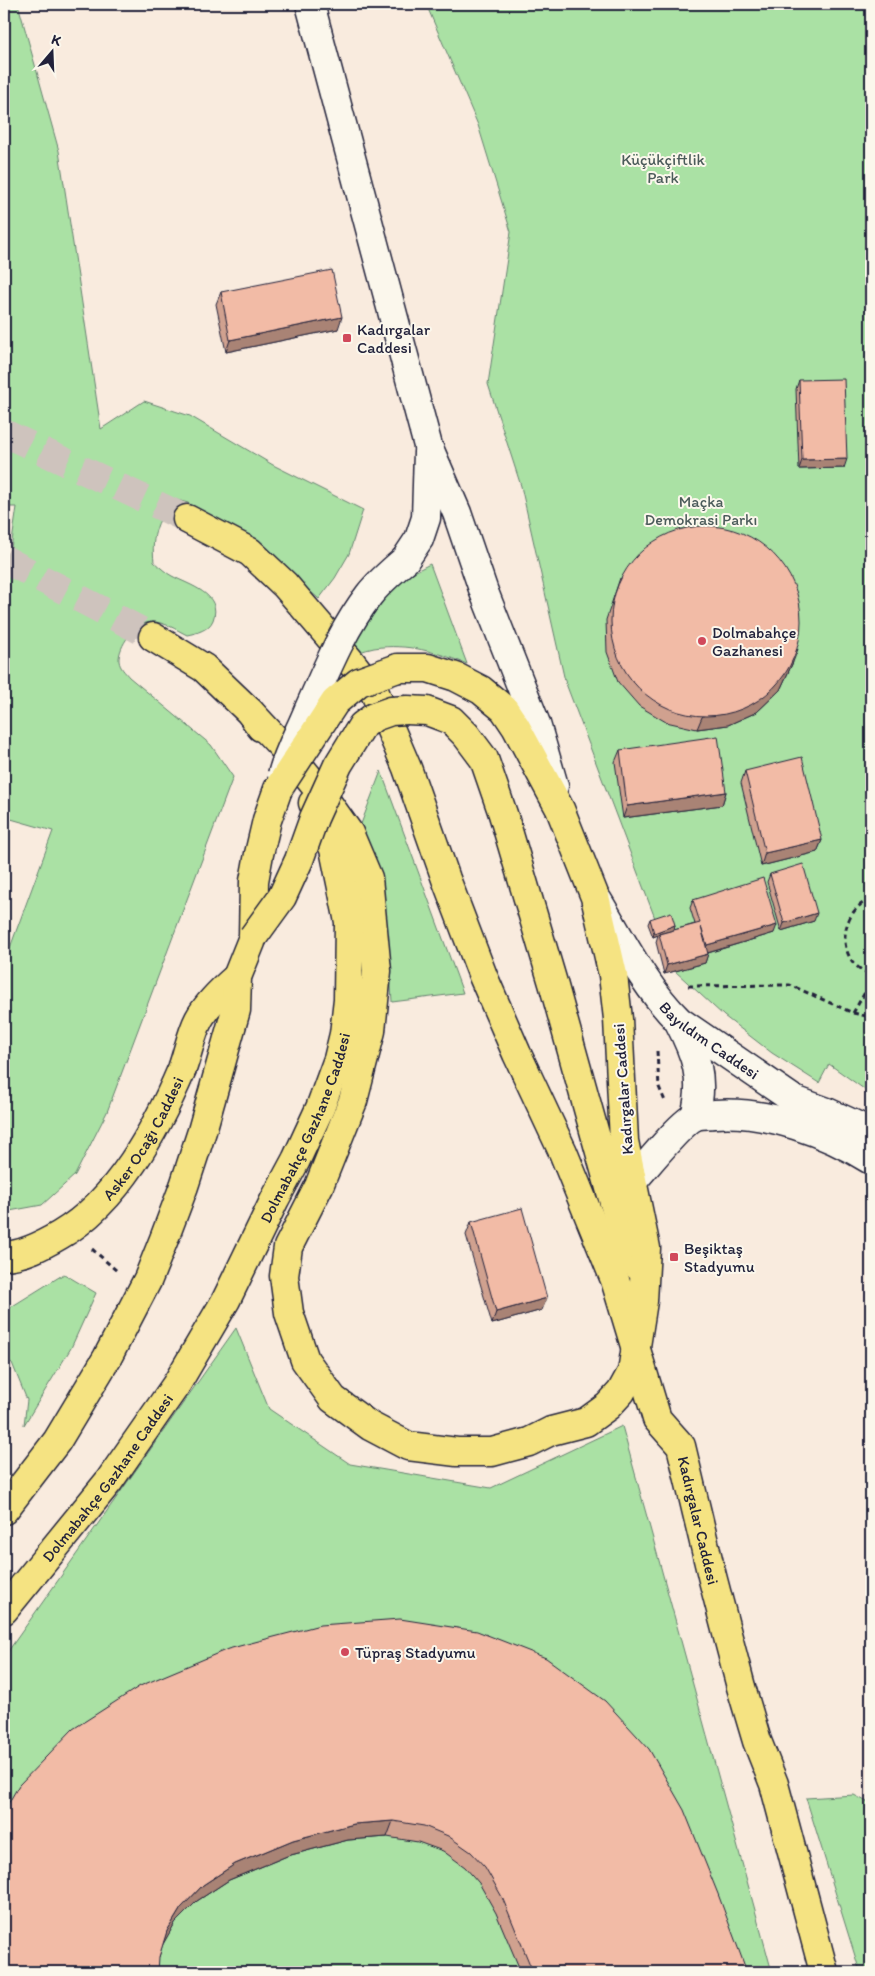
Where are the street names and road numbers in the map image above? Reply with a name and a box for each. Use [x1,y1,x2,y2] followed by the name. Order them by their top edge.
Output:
[656,997,763,1083] street label: Bayıldım Caddesi
[609,1023,637,1155] street label: Kadırgalar Caddesi
[255,1031,354,1226] street label: Dolmabahçe Gazhane Caddesi
[98,1074,187,1204] street label: Asker Ocağı Caddesi
[38,1390,177,1566] street label: Dolmabahçe Gazhane Caddesi
[674,1454,723,1587] street label: Kadırgalar Caddesi

